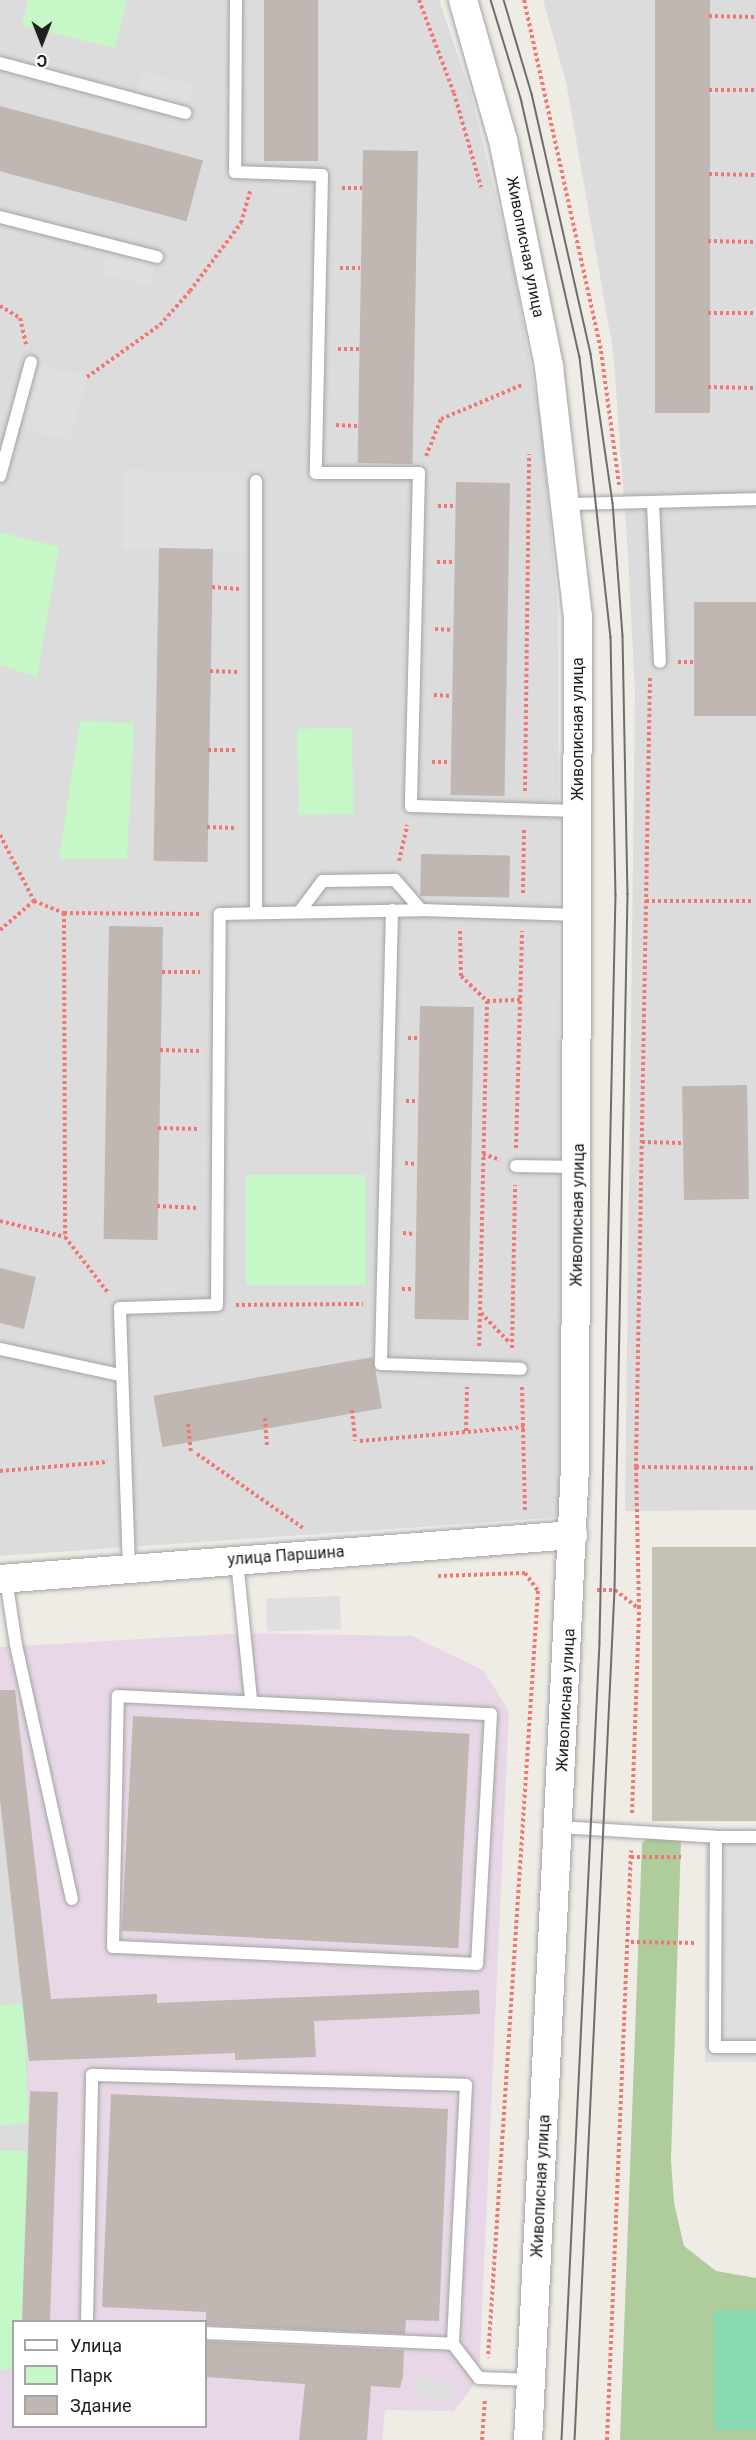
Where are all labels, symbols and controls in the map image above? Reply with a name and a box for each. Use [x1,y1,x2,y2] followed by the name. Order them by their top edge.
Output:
[12,12,72,72] north arrow
[37,51,47,70] text: С
[502,175,548,319] street label: Живописная улица
[568,657,588,801] street label: Живописная улица
[567,1143,589,1287] street label: Живописная улица
[227,1542,345,1570] street label: улица Паршина
[553,1628,579,1772] street label: Живописная улица
[528,2114,554,2258] street label: Живописная улица
[12,2320,207,2428] legend
[70,2335,122,2356] text: Улица
[70,2365,112,2386] text: Парк
[70,2395,132,2416] text: Здание

